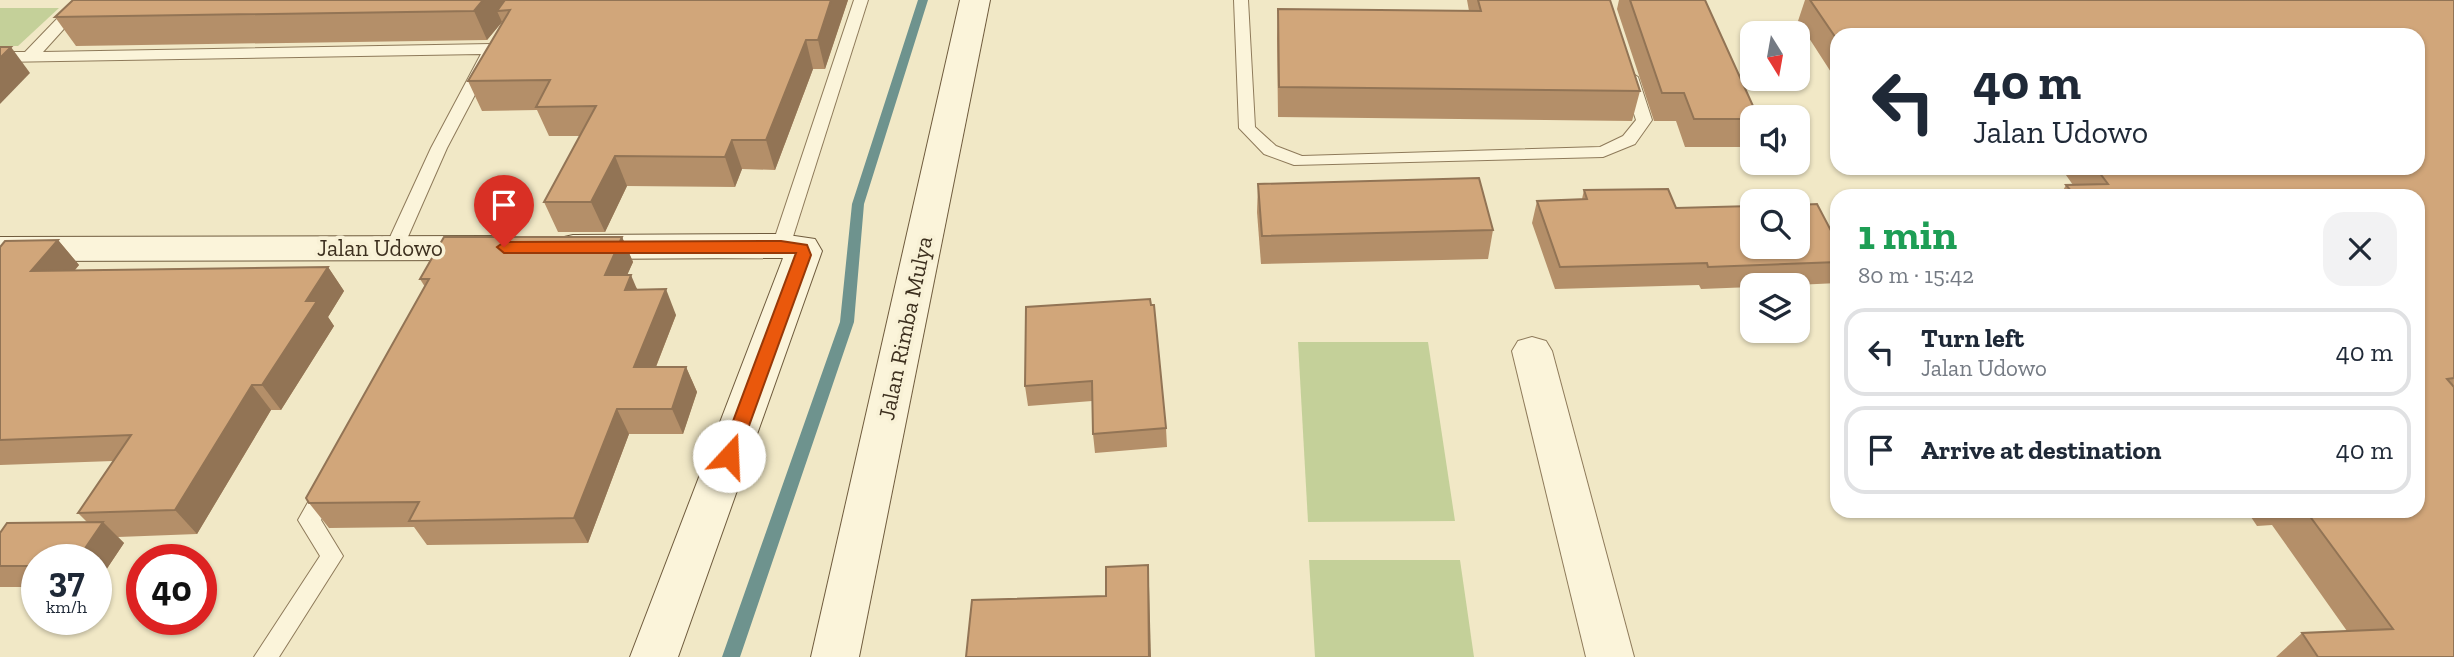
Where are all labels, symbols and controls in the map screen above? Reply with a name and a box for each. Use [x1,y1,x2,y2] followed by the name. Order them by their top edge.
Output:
[1740,21,1810,91] north arrow
[1740,21,1810,343] map controls
[1973,53,2081,112] text: 40 m
[1858,56,1949,147] icon: left
[1740,105,1810,175] button: sound
[1973,113,2148,151] text: Jalan Udowo
[474,175,534,247] pin
[485,186,523,224] icon: arrive
[1740,189,1810,259] button: search
[1858,209,1957,260] text: 1 min
[2323,212,2397,286] button: close
[317,234,443,262] street label: Jalan Udowo
[872,234,938,422] street label: Jalan Rimba Mulya
[1858,261,1974,289] text: 80 m · 15:42
[1740,273,1810,343] button: layers
[1921,322,2024,354] text: Turn left
[1862,333,1900,371] icon: left
[2336,336,2393,368] text: 40 m
[1921,354,2047,382] text: Jalan Udowo
[692,419,766,493] position arrow
[1862,431,1900,469] icon: arrive
[1921,434,2161,466] text: Arrive at destination
[2336,434,2393,466] text: 40 m
[126,544,217,635] speed limit sign: 40
[49,559,84,601] text: 37
[46,596,87,618] text: km/h

